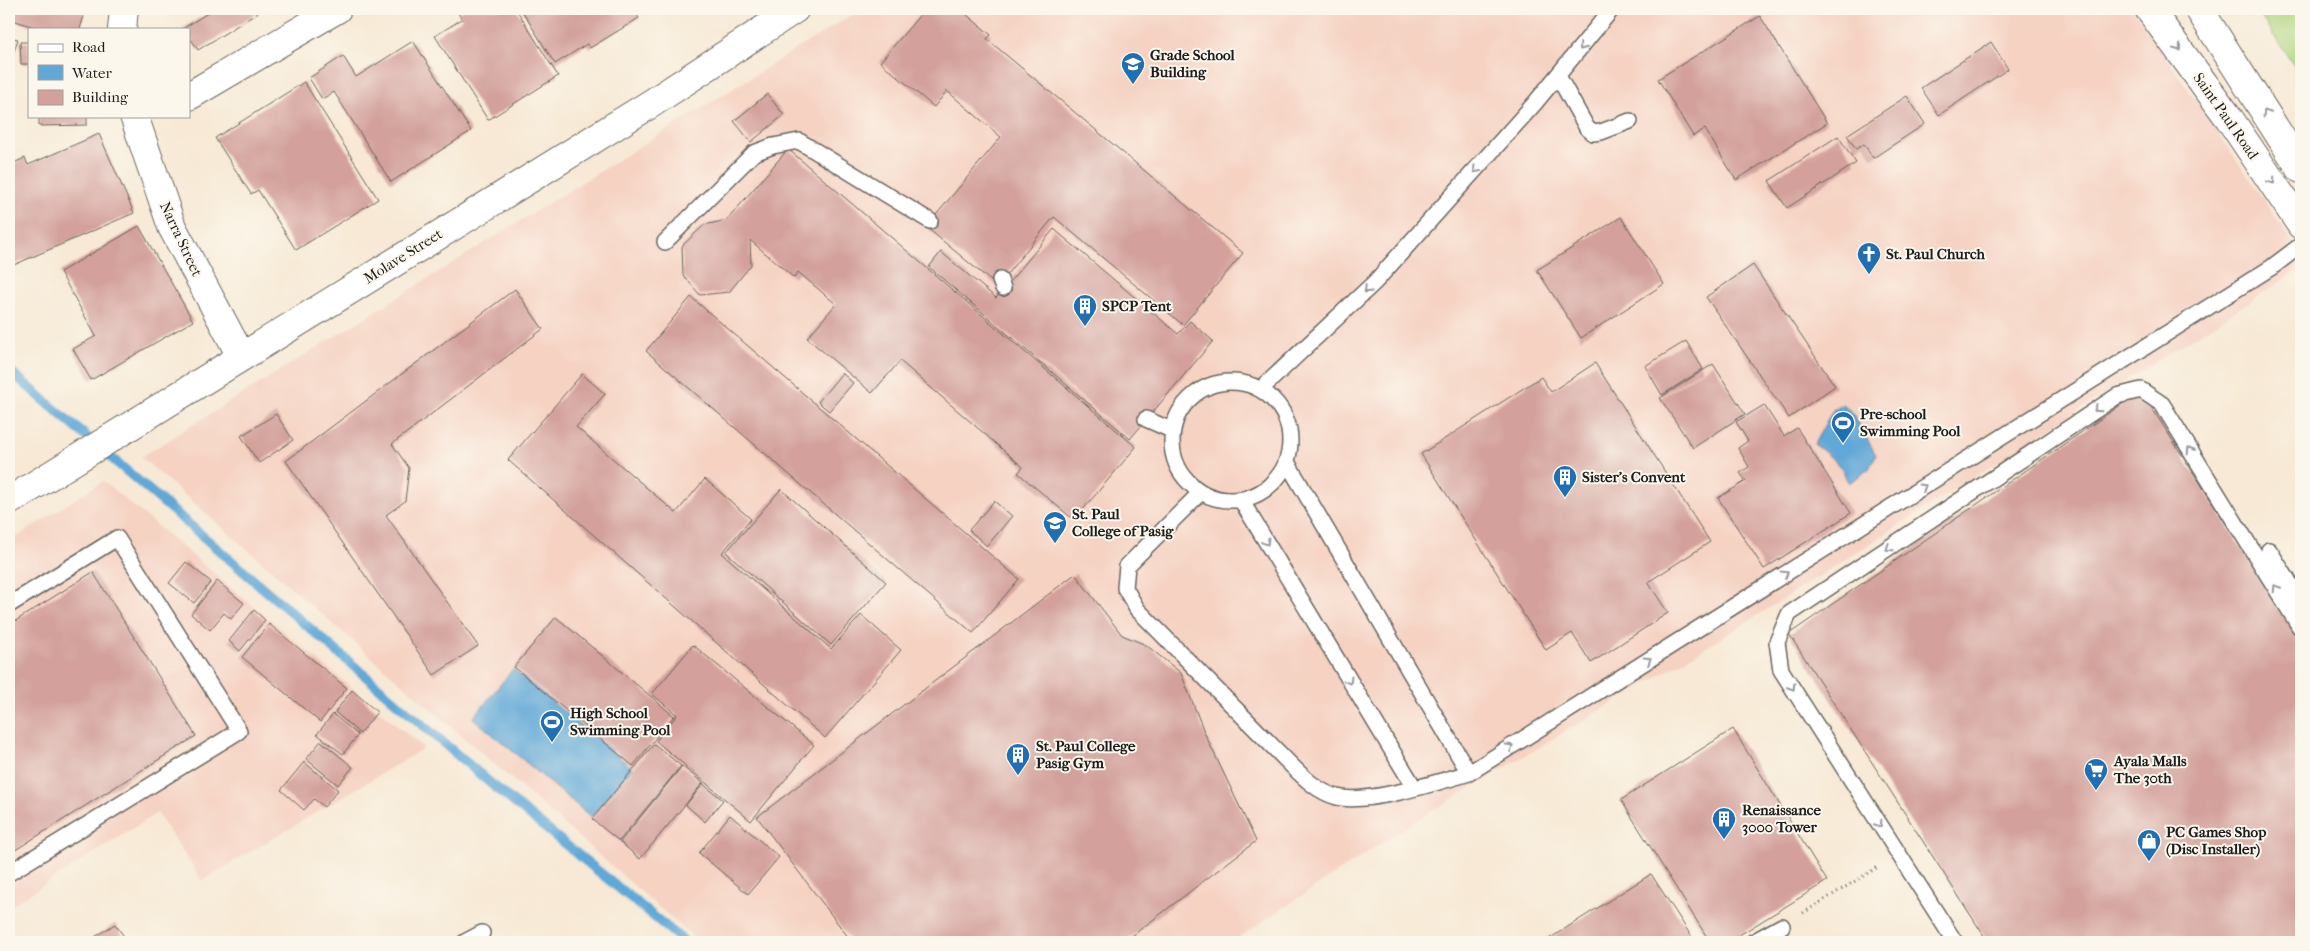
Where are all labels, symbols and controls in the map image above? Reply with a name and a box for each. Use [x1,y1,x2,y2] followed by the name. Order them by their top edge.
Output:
[28,28,190,118] legend
[72,38,106,56] text: Road
[1578,41,1587,50] one-way arrow
[2172,42,2181,52] one-way arrow
[1150,46,1235,81] place label: Grade School Building
[1120,51,1146,85] school or university icon: Grade School Building
[71,64,112,82] text: Water
[2190,69,2263,163] street label: Saint Paul Road
[72,88,129,106] text: Building
[2262,109,2272,118] one-way arrow
[1473,164,1482,173] one-way arrow
[2265,176,2275,185] one-way arrow
[156,199,206,280] street label: Narra Street
[360,224,446,287] street label: Molave Street
[1856,241,1882,275] church icon: St. Paul Church
[1886,245,1986,263] place label: St. Paul Church
[1363,284,1372,293] one-way arrow
[1072,293,1098,327] building icon: SPCP Tent
[1102,297,1172,315] place label: SPCP Tent
[2093,403,2103,412] one-way arrow
[1860,405,1961,440] place label: Pre-school Swimming Pool
[1830,410,1856,444] sports icon: Pre-school Swimming Pool
[2187,446,2196,455] one-way arrow
[1552,464,1578,498] building icon: Sister's Convent
[1582,468,1686,486] place label: Sister's Convent
[1917,484,1926,494] one-way arrow
[1072,505,1174,540] place label: St. Paul College of Pasig
[1042,510,1068,544] school or university icon: St. Paul College of Pasig
[1259,536,1269,545] one-way arrow
[1885,542,1895,551] one-way arrow
[1780,571,1789,580] one-way arrow
[2272,584,2282,593] one-way arrow
[1642,657,1651,667] one-way arrow
[1343,676,1353,685] one-way arrow
[1786,681,1795,691] one-way arrow
[570,704,671,739] place label: High School Swimming Pool
[539,709,565,743] sports icon: High School Swimming Pool
[1036,737,1136,772] place label: St. Paul College Pasig Gym
[1005,742,1031,776] building icon: St. Paul College Pasig Gym
[1505,744,1514,753] one-way arrow
[2113,752,2187,787] place label: Ayala Malls The 30th
[2083,757,2109,791] supermarket icon: Ayala Malls The 30th
[1742,801,1821,836] place label: Renaissance 3000 Tower
[1711,806,1737,840] building icon: Renaissance 3000 Tower
[1872,819,1882,828] one-way arrow
[2166,823,2266,858] place label: PC Games Shop (Disc Installer)
[2136,828,2162,862] shop icon: PC Games Shop (Disc Installer)

